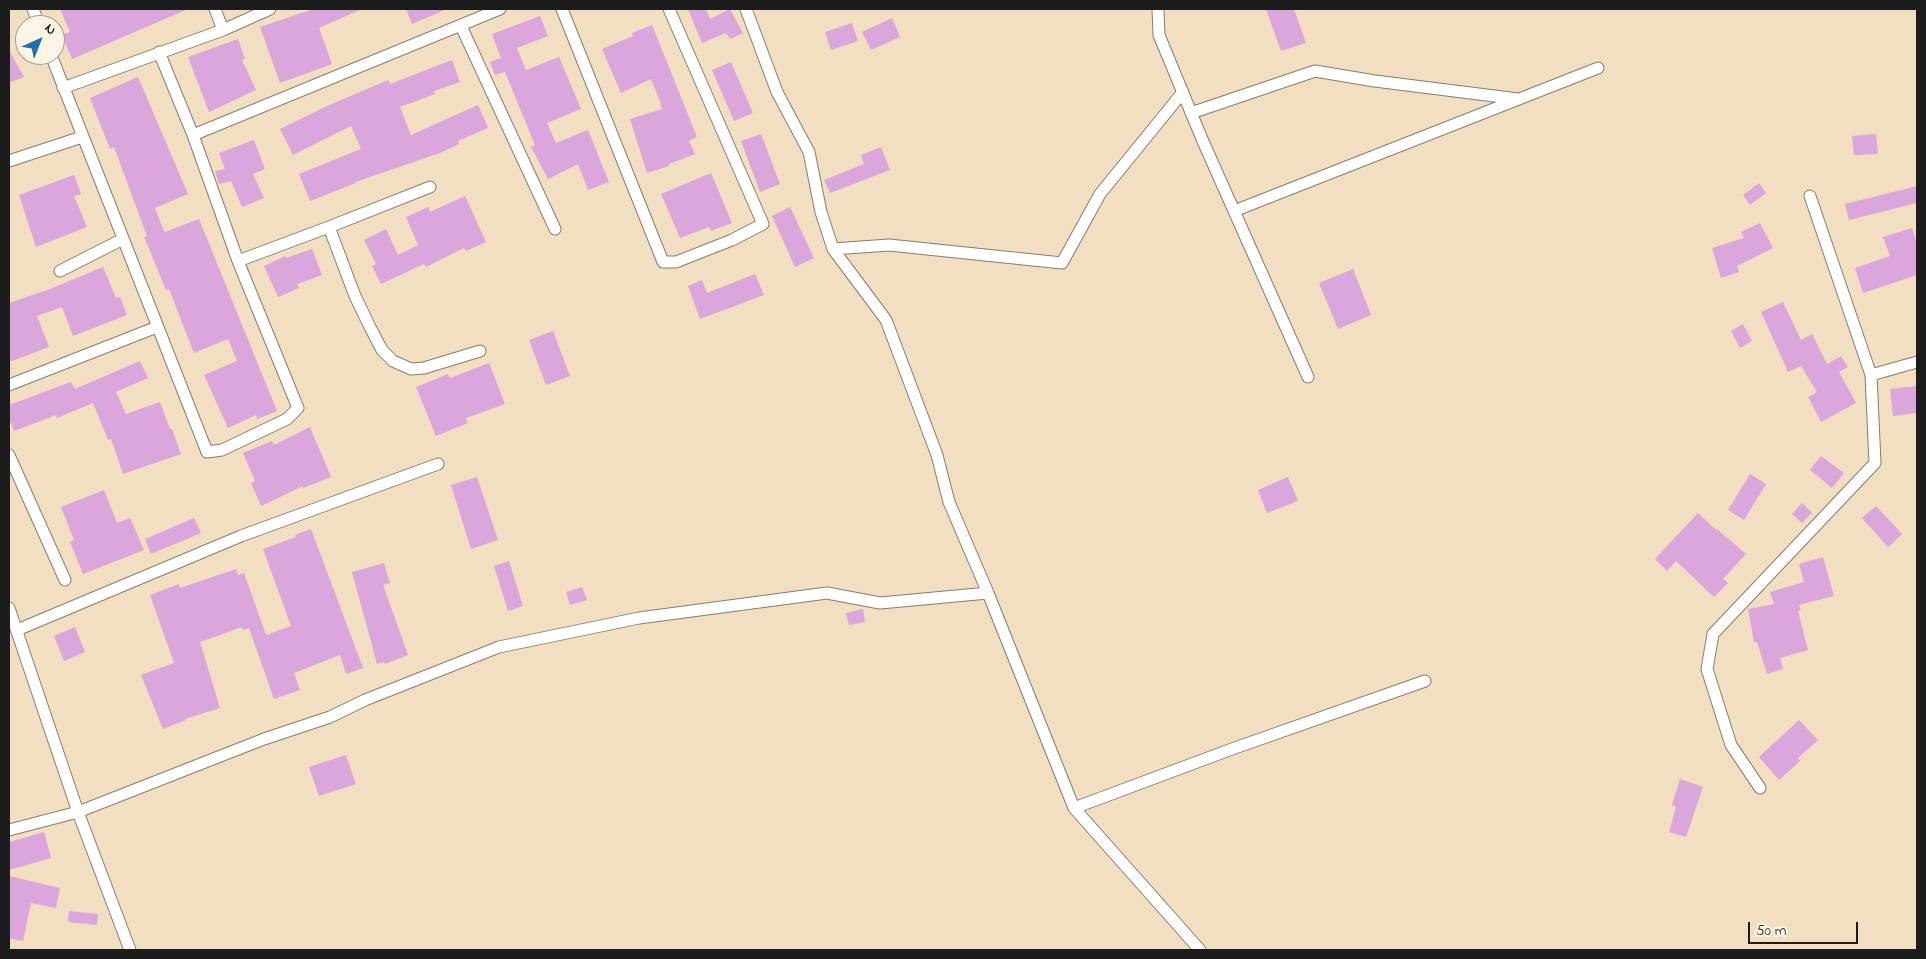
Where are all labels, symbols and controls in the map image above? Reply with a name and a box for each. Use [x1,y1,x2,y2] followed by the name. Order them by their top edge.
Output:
[15,15,65,65] north arrow
[39,19,61,40] text: N
[1751,912,1861,944] scale bar
[1756,920,1786,942] text: 50 m

